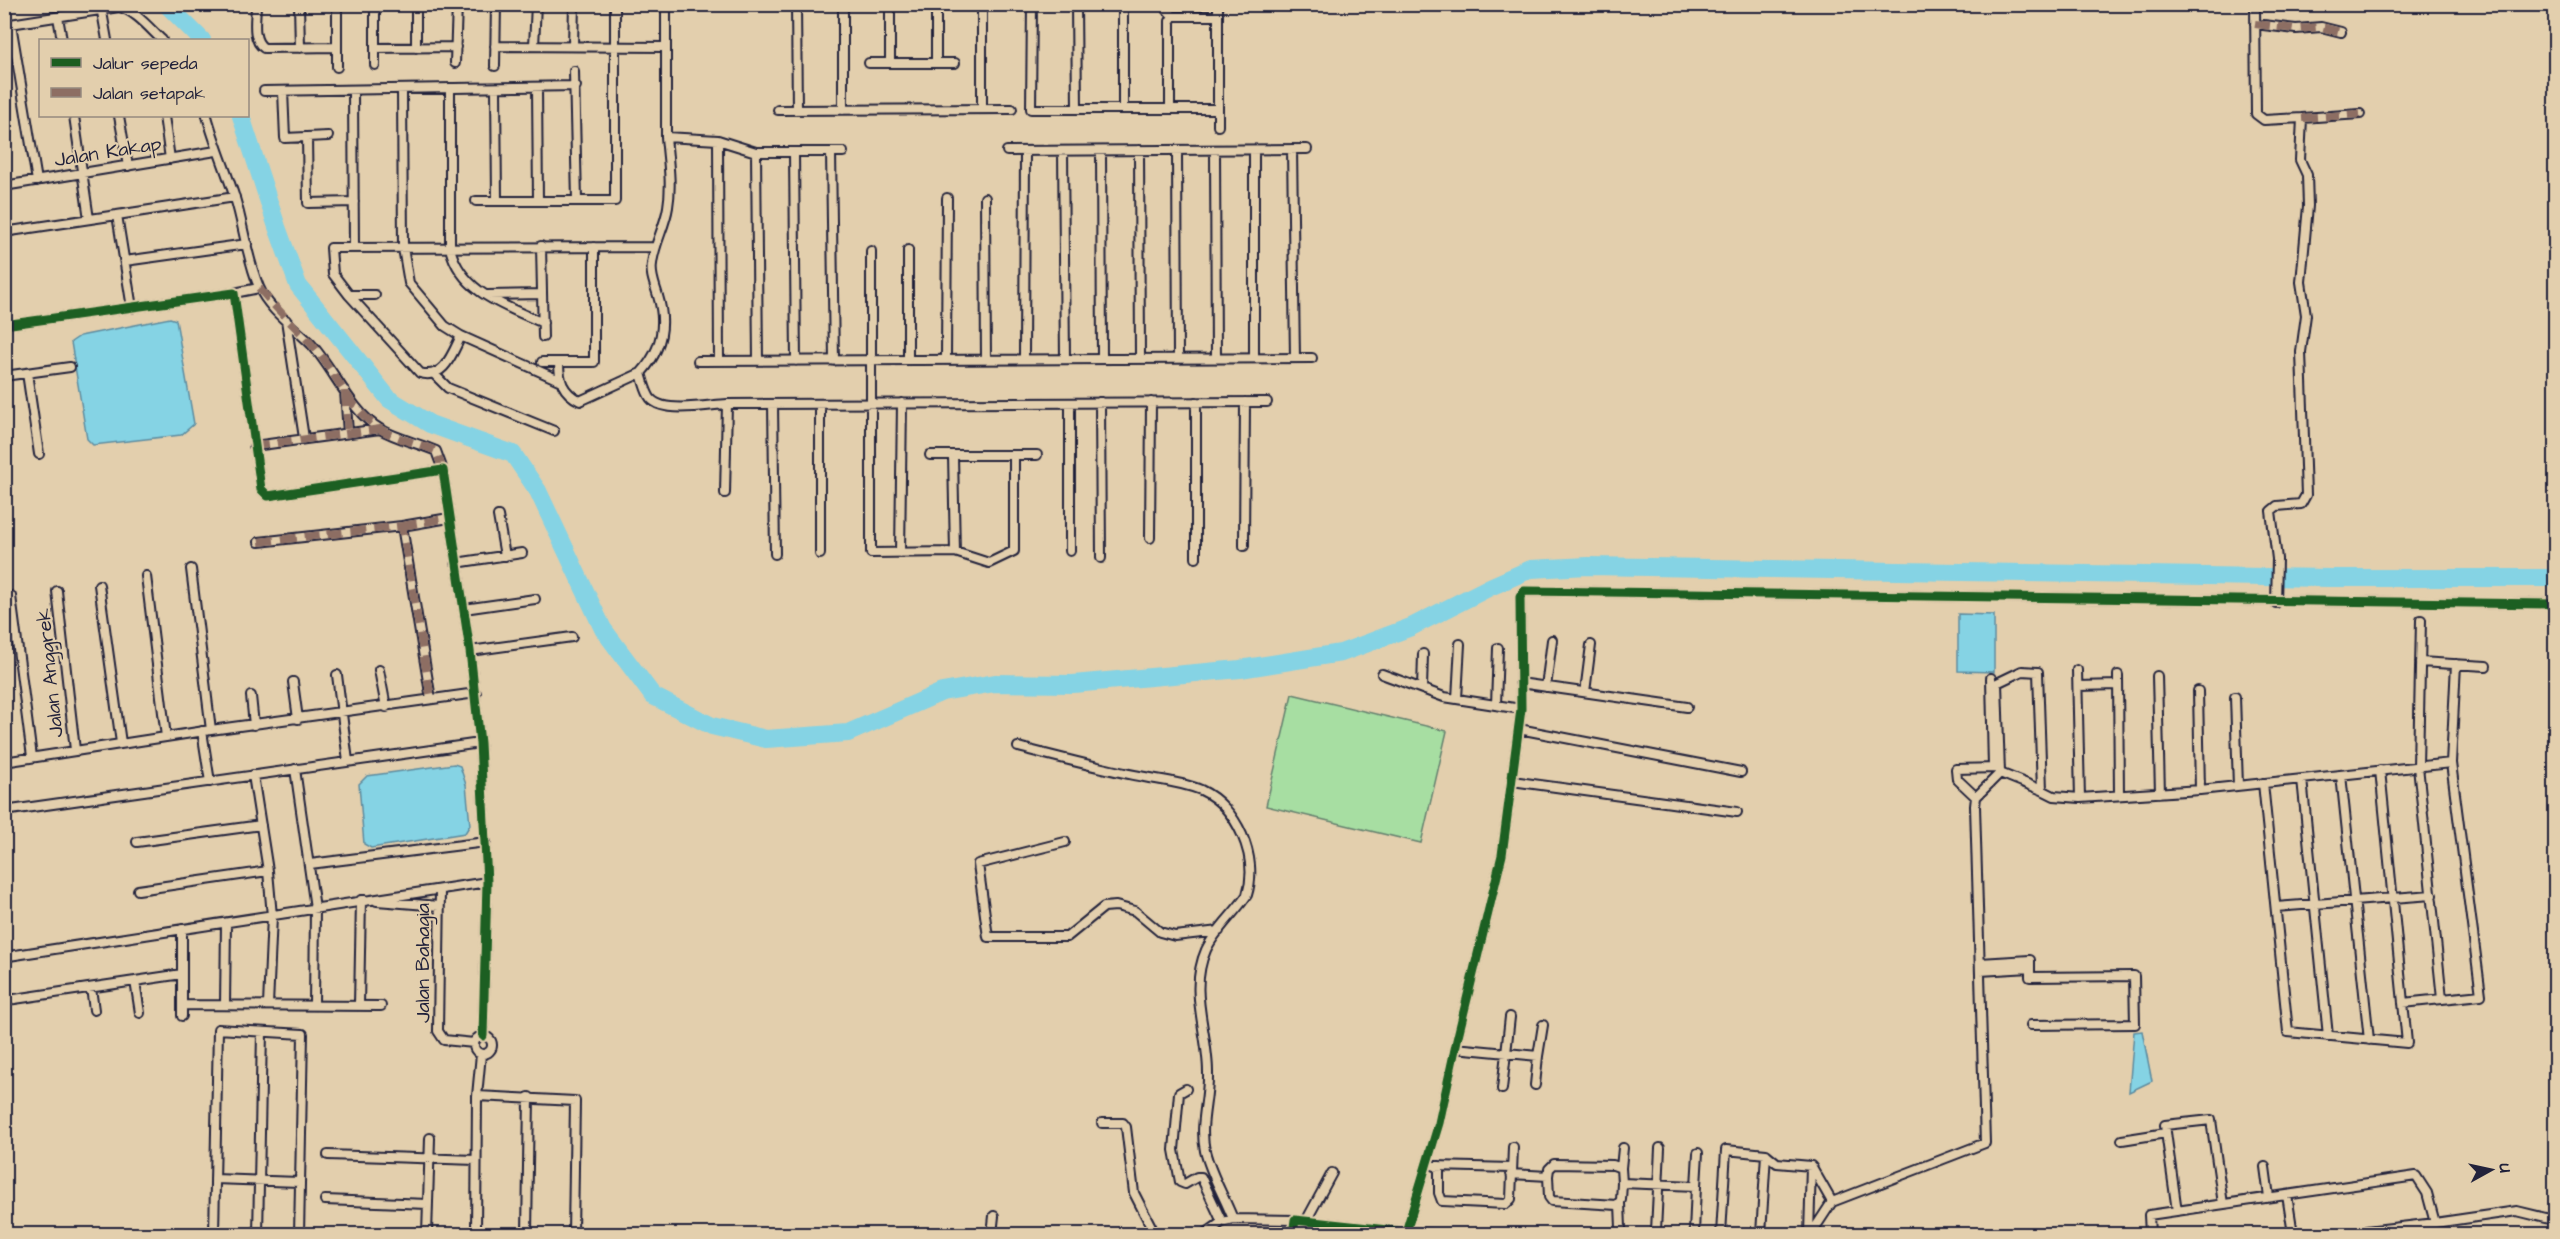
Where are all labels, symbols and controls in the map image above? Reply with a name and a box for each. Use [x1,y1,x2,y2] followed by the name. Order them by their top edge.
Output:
[39,39,249,117] legend
[93,51,198,76] text: Jalur sepeda
[93,81,205,106] text: Jalan setapak
[52,130,164,174] street label: Jalan Kakap
[29,607,72,739] street label: Jalan Anggrek
[409,903,438,1023] street label: Jalan Bahagia
[2461,1140,2521,1200] north arrow
[2493,1162,2516,1174] text: U

